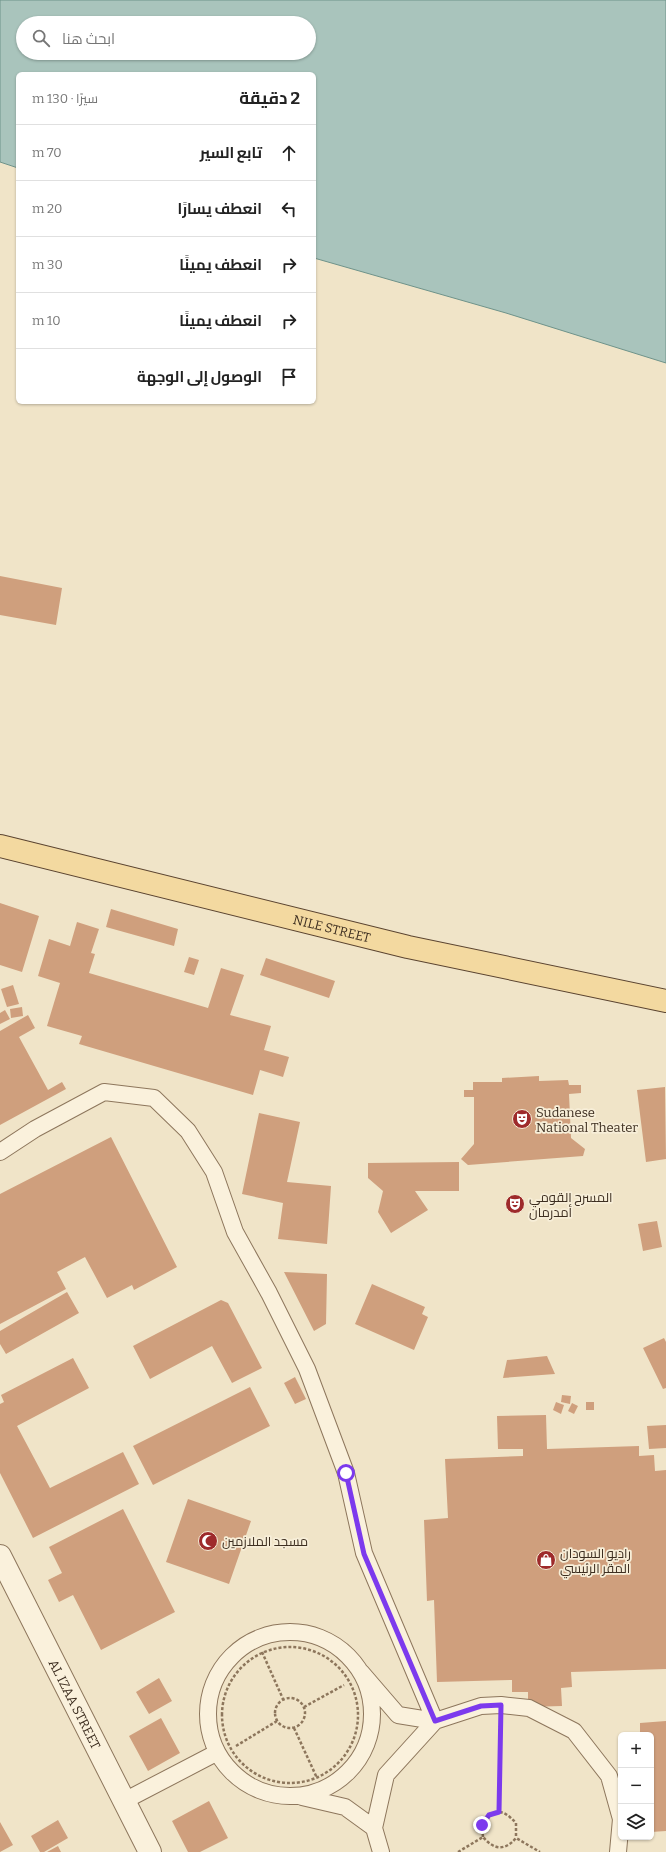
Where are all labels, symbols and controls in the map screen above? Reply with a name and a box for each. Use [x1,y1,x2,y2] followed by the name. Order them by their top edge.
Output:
[16,16,316,60] search box
[30,27,52,49] icon: search
[62,30,115,48] text: ابحث هنا
[239,88,300,109] text: 2 دقيقة
[32,91,98,106] text: سيرًا · 130 m
[278,142,300,164] icon: ahead
[200,144,262,162] text: تابع السير
[32,145,62,160] text: 70 m
[278,198,300,220] icon: left
[177,200,262,218] text: انعطف يسارًا
[32,201,62,216] text: 20 m
[278,254,300,276] icon: right
[179,256,262,274] text: انعطف يمينًا
[32,257,63,272] text: 30 m
[278,310,300,332] icon: right
[179,312,262,330] text: انعطف يمينًا
[32,313,61,328] text: 10 m
[278,366,300,388] icon: arrive
[137,368,262,386] text: الوصول إلى الوجهة
[292,912,373,946] street label: NILE STREET
[536,1105,638,1135] place label: Sudanese National Theater
[511,1108,533,1130] theatre icon: Sudanese National Theater
[529,1190,613,1220] place label: المسرح القومي أمدرمان
[504,1193,526,1215] theatre icon: المسرح القومي أمدرمان
[337,1464,355,1482] route start
[197,1530,219,1552] mosque icon: مسجد الملازمين
[222,1534,308,1549] place label: مسجد الملازمين
[560,1546,631,1579] place label: راديو السودان المقر الرئيسي
[535,1549,557,1571] shop icon: راديو السودان المقر الرئيسي
[46,1657,104,1752] street label: AL IZAA STREET
[618,1732,654,1840] map controls
[618,1732,654,1768] button: +
[618,1768,654,1804] button: −
[618,1804,654,1840] button: layers
[473,1816,491,1834] route end

